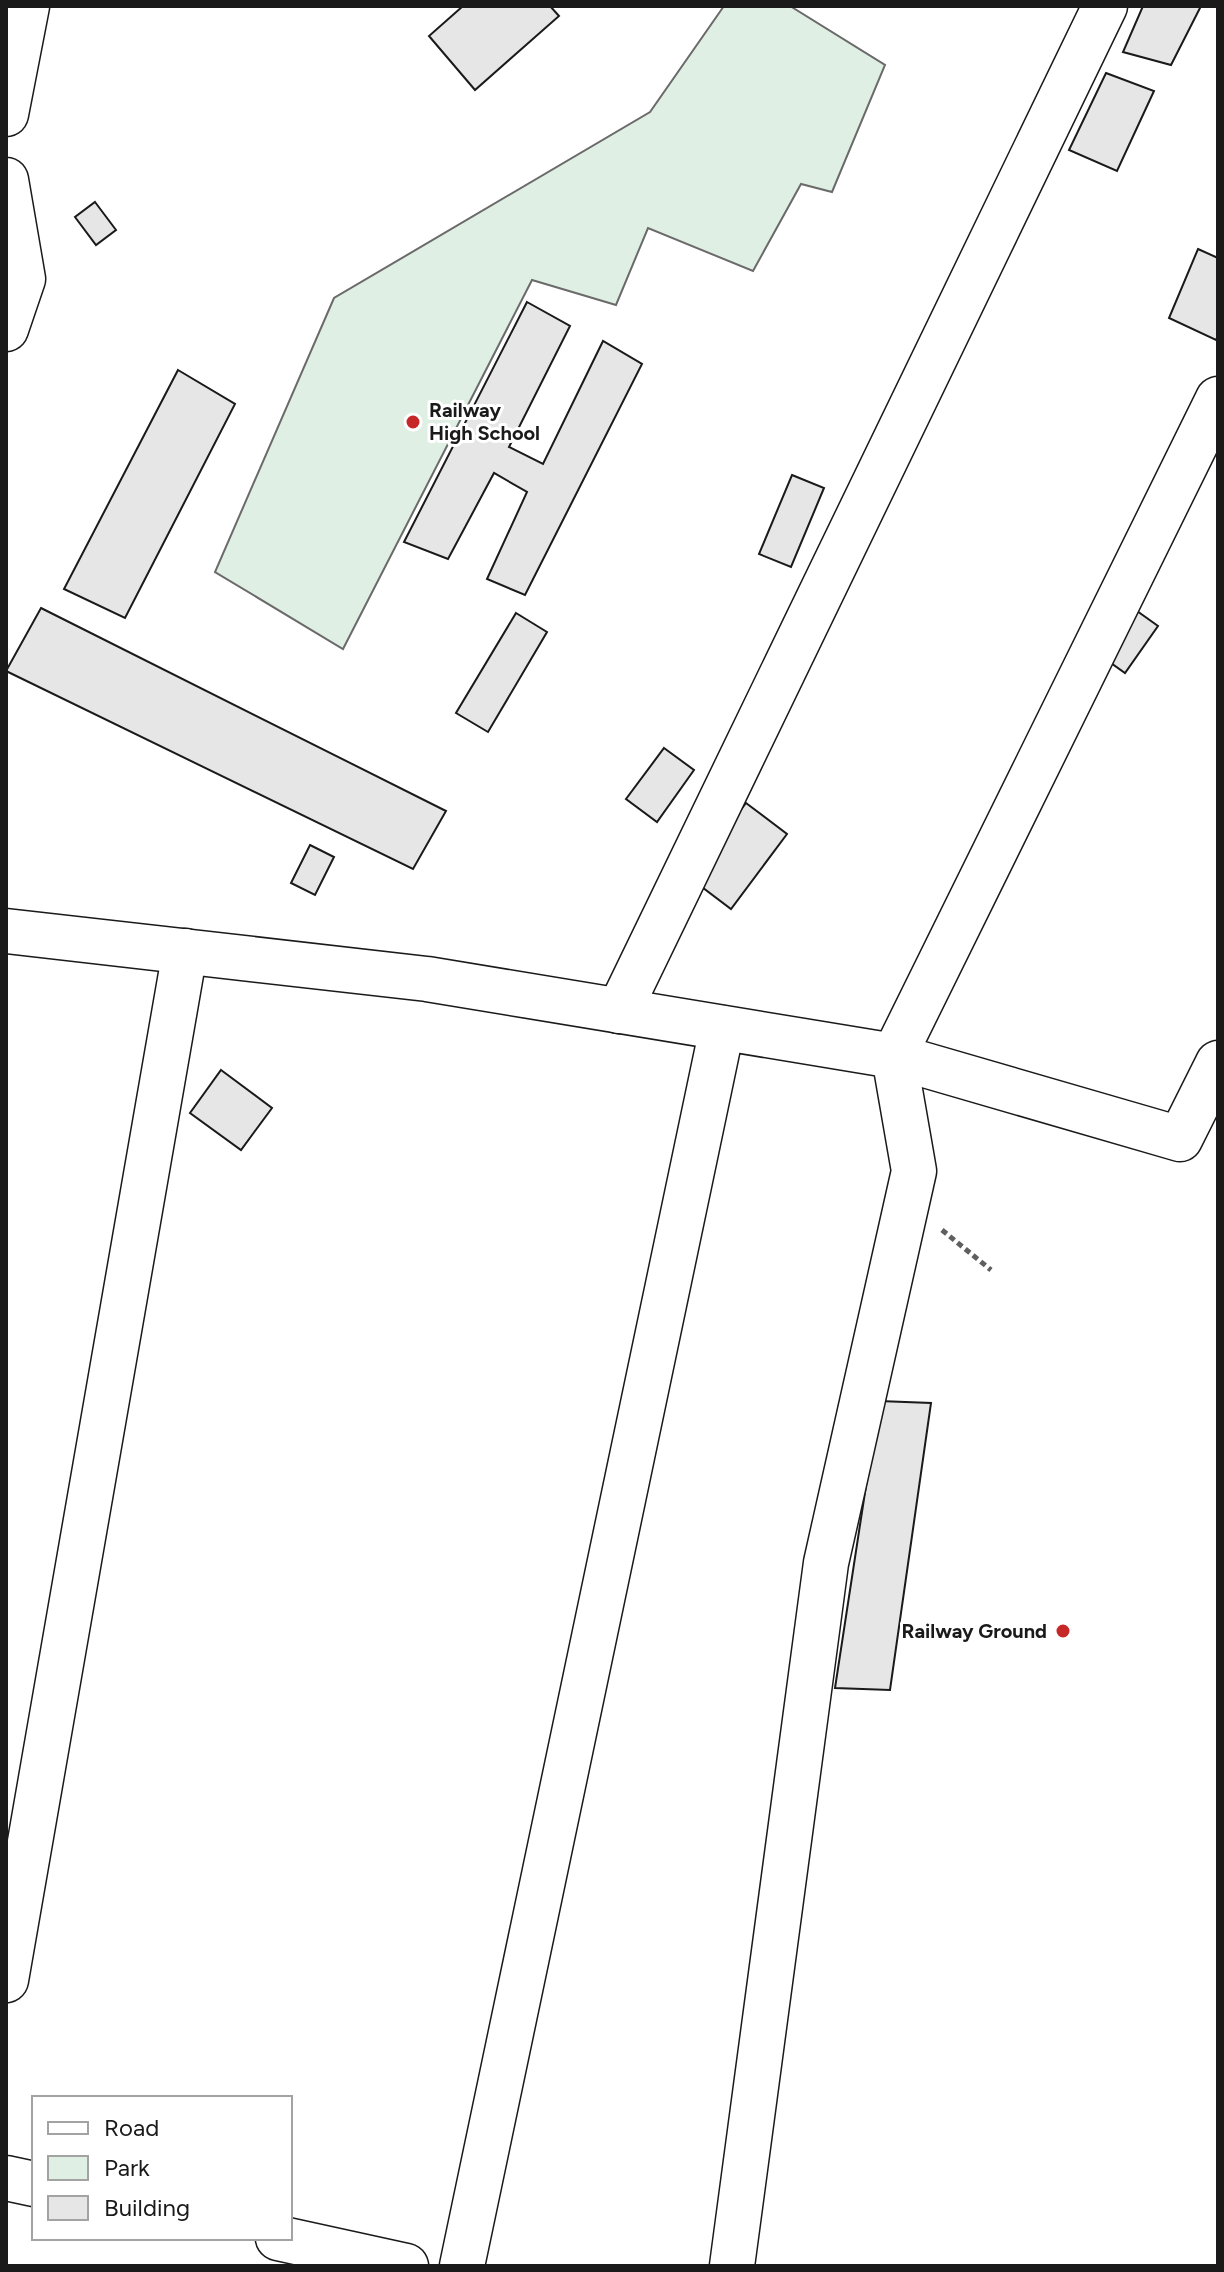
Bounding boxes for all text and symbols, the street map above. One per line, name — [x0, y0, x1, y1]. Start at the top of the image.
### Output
place label: Railway High School — [429, 398, 540, 445]
marker: Railway High School — [404, 413, 422, 431]
place label: Railway Ground — [902, 1619, 1047, 1643]
marker: Railway Ground — [1054, 1622, 1072, 1640]
legend — [32, 2096, 292, 2240]
text: Road — [104, 2113, 159, 2142]
text: Park — [104, 2153, 150, 2182]
text: Building — [104, 2193, 190, 2222]

